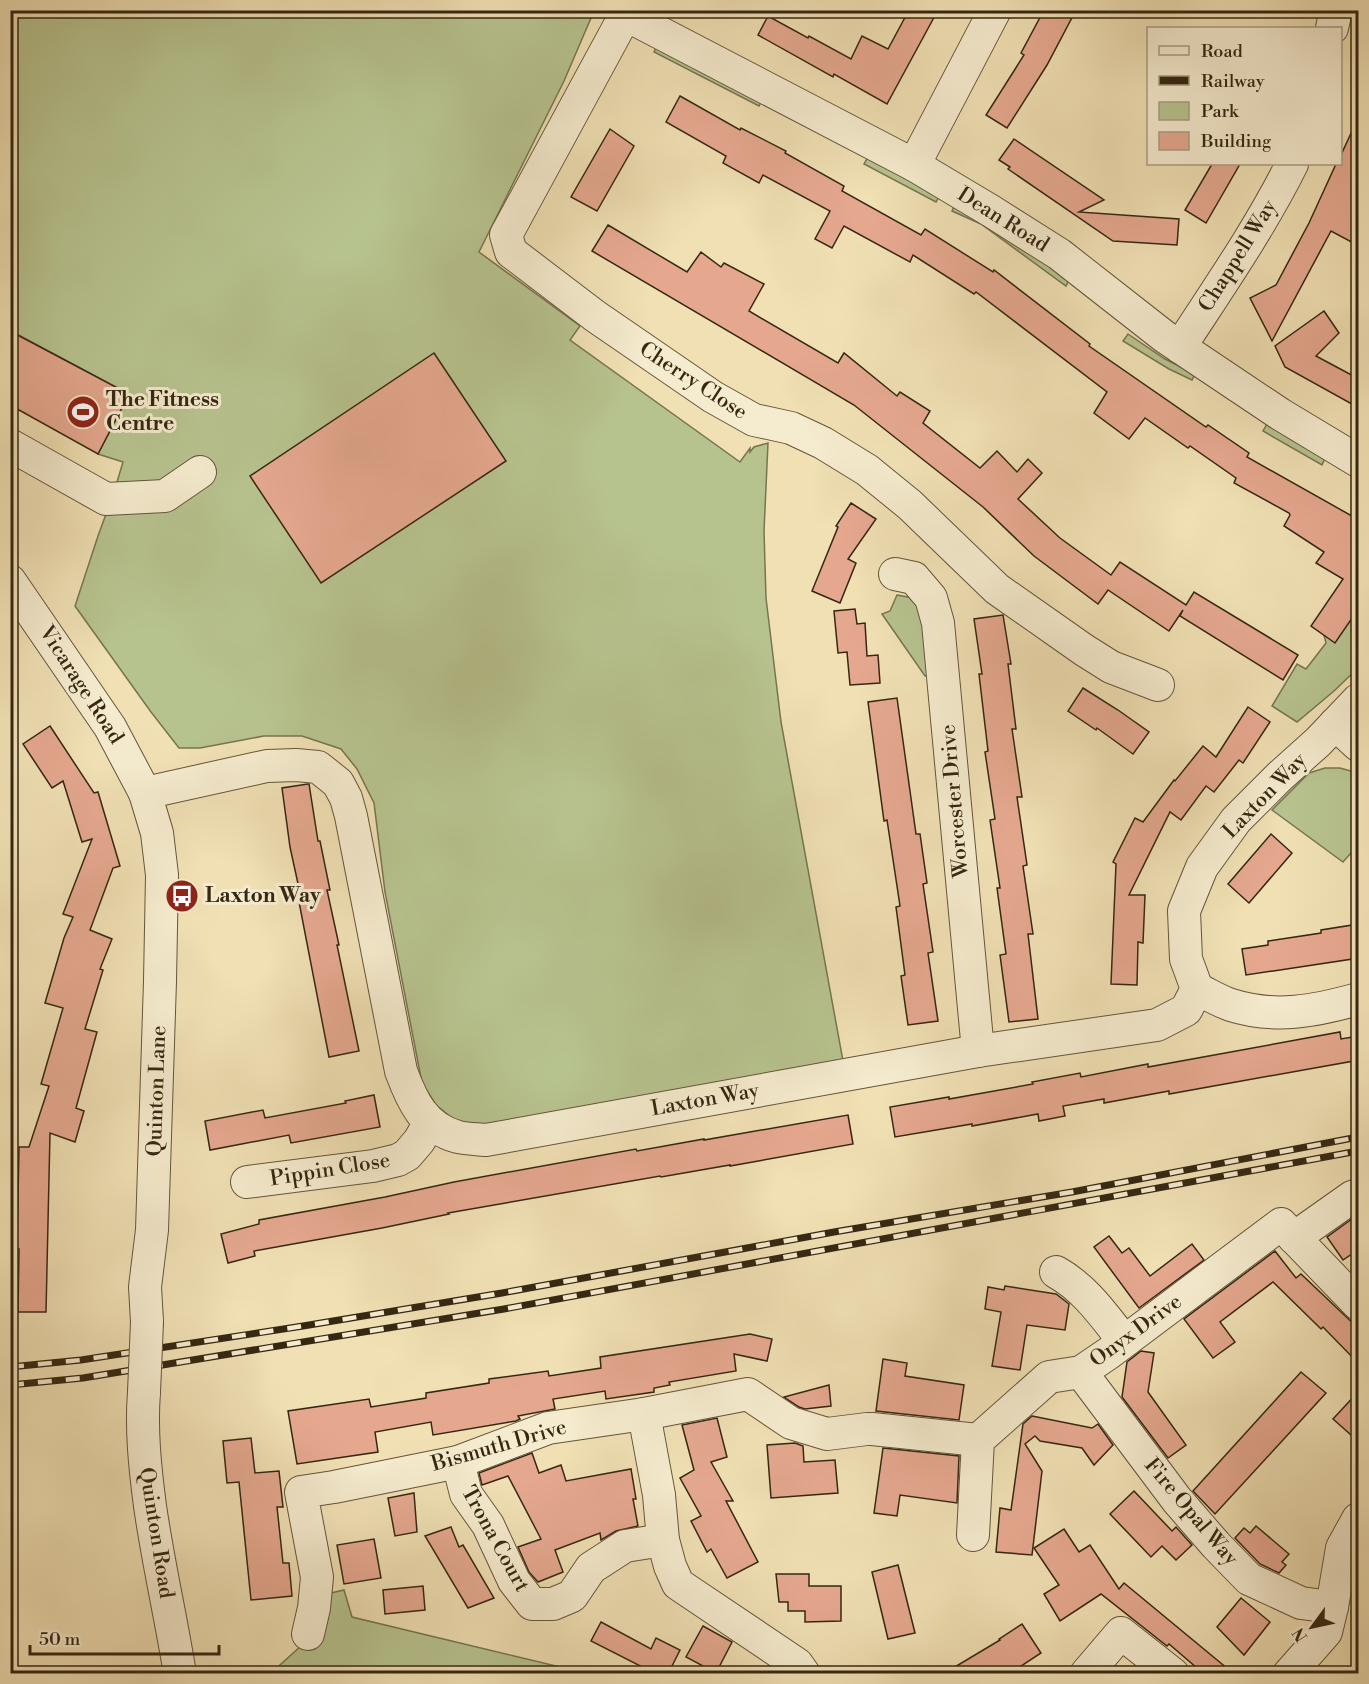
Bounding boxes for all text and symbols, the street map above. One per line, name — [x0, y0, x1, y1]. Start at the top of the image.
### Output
legend — [1147, 27, 1342, 165]
text: Road — [1201, 40, 1244, 63]
text: Railway — [1201, 70, 1265, 93]
text: Park — [1201, 100, 1240, 123]
text: Building — [1200, 130, 1272, 153]
street label: Dean Road — [952, 182, 1054, 258]
street label: Chappell Way — [1193, 194, 1283, 317]
street label: Cherry Close — [634, 336, 752, 426]
place label: The Fitness Centre — [106, 387, 219, 437]
sports icon: The Fitness Centre — [65, 394, 101, 430]
street label: Vicarage Road — [33, 620, 129, 749]
street label: Worcester Drive — [935, 723, 975, 880]
street label: Laxton Way — [1218, 747, 1313, 844]
bus stop icon: Laxton Way — [164, 878, 200, 914]
place label: Laxton Way — [205, 883, 321, 909]
street label: Quinton Lane — [142, 1025, 172, 1157]
street label: Laxton Way — [649, 1078, 762, 1122]
street label: Pippin Close — [268, 1148, 392, 1192]
street label: Onyx Drive — [1085, 1289, 1187, 1373]
street label: Bismuth Drive — [428, 1414, 570, 1478]
street label: Fire Opal Way — [1138, 1453, 1244, 1572]
street label: Quinton Road — [133, 1466, 179, 1600]
street label: Trona Court — [455, 1481, 535, 1597]
north arrow — [1282, 1597, 1342, 1657]
scale bar — [30, 1618, 219, 1656]
text: N — [1288, 1624, 1312, 1645]
text: 50 m — [39, 1628, 81, 1651]

